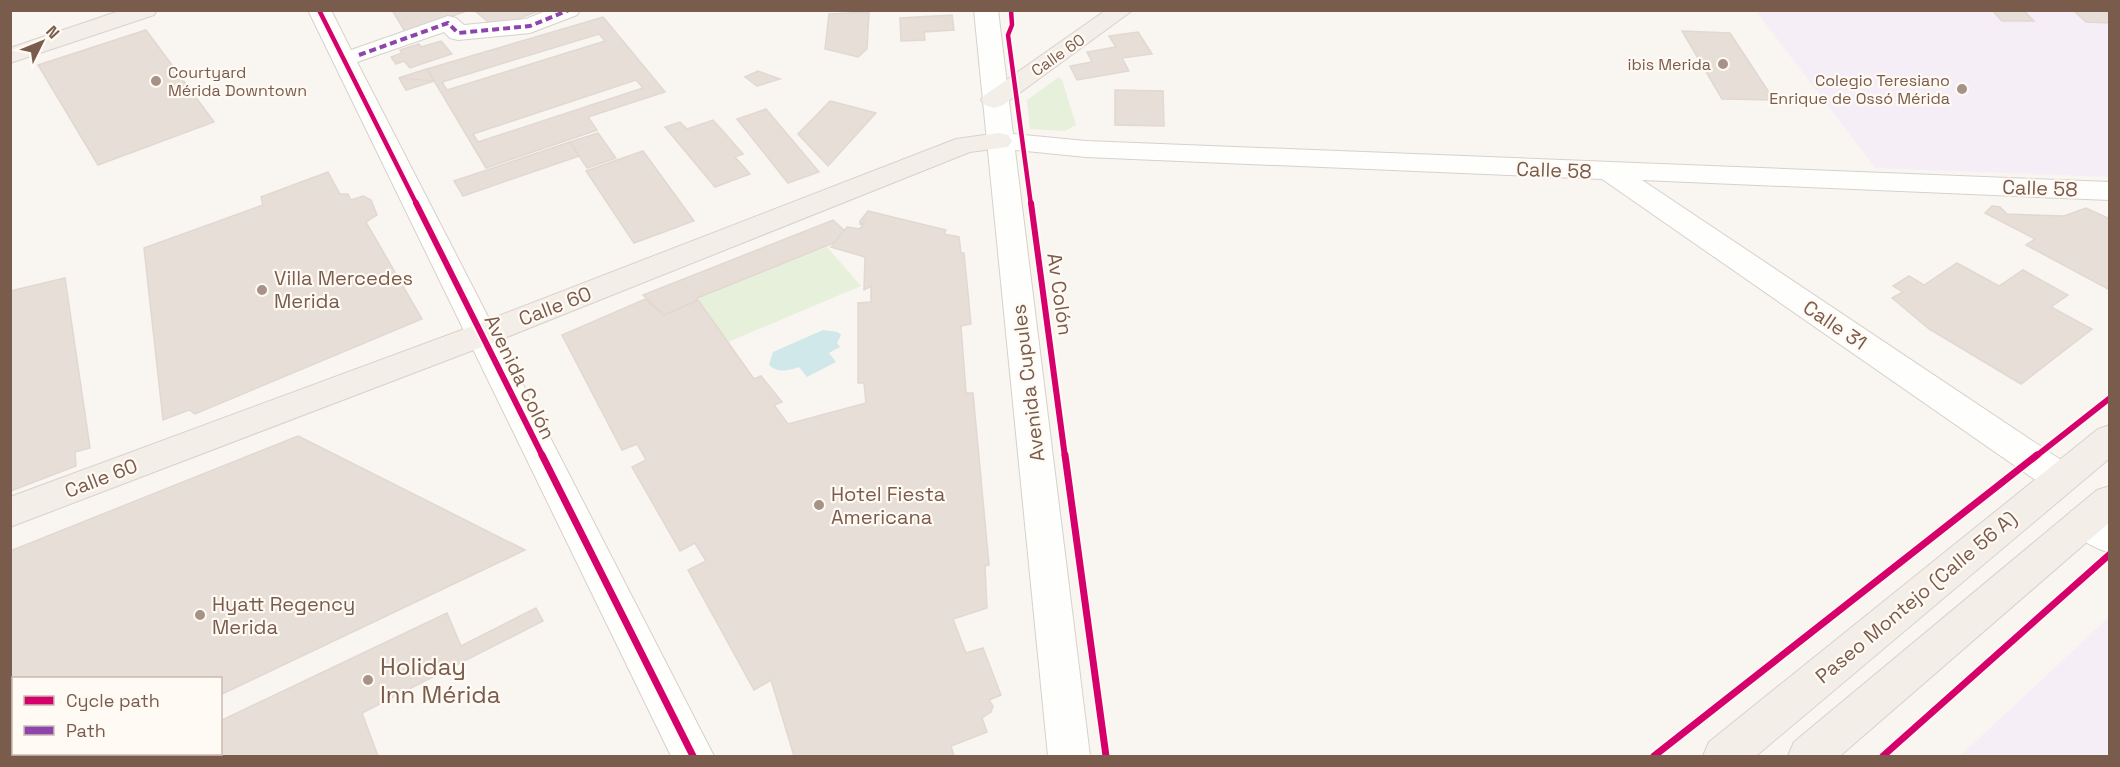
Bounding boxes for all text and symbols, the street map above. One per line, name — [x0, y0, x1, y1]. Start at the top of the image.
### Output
north arrow — [12, 12, 72, 72]
text: N — [41, 21, 64, 43]
street label: Calle 60 — [1027, 29, 1089, 81]
place label: ibis Merida — [1628, 54, 1711, 75]
marker: ibis Merida — [1716, 57, 1730, 71]
place label: Courtyard Mérida Downtown — [168, 62, 307, 101]
place label: Colegio Teresiano Enrique de Ossó Mérida — [1769, 70, 1950, 109]
marker: Courtyard Mérida Downtown — [149, 74, 163, 88]
marker: Colegio Teresiano Enrique de Ossó Mérida — [1955, 82, 1969, 96]
street label: Calle 58 — [1516, 156, 1592, 184]
street label: Calle 58 — [2002, 174, 2078, 202]
street label: Av Colón — [1041, 251, 1079, 337]
place label: Villa Mercedes Merida — [274, 265, 413, 314]
street label: Calle 60 — [515, 280, 595, 332]
marker: Villa Mercedes Merida — [255, 283, 269, 297]
street label: Calle 31 — [1798, 294, 1872, 356]
street label: Avenida Cupules — [1005, 303, 1051, 463]
street label: Avenida Colón — [479, 310, 561, 444]
street label: Calle 60 — [61, 452, 141, 504]
place label: Hotel Fiesta Americana — [831, 481, 945, 530]
marker: Hotel Fiesta Americana — [812, 498, 826, 512]
street label: Paseo Montejo (Calle 56 A) — [1810, 505, 2022, 689]
place label: Hyatt Regency Merida — [212, 591, 355, 640]
marker: Hyatt Regency Merida — [193, 608, 207, 622]
place label: Holiday Inn Mérida — [380, 651, 501, 710]
marker: Holiday Inn Mérida — [361, 673, 375, 687]
legend — [12, 677, 222, 755]
text: Cycle path — [66, 689, 160, 712]
text: Path — [66, 719, 106, 742]

